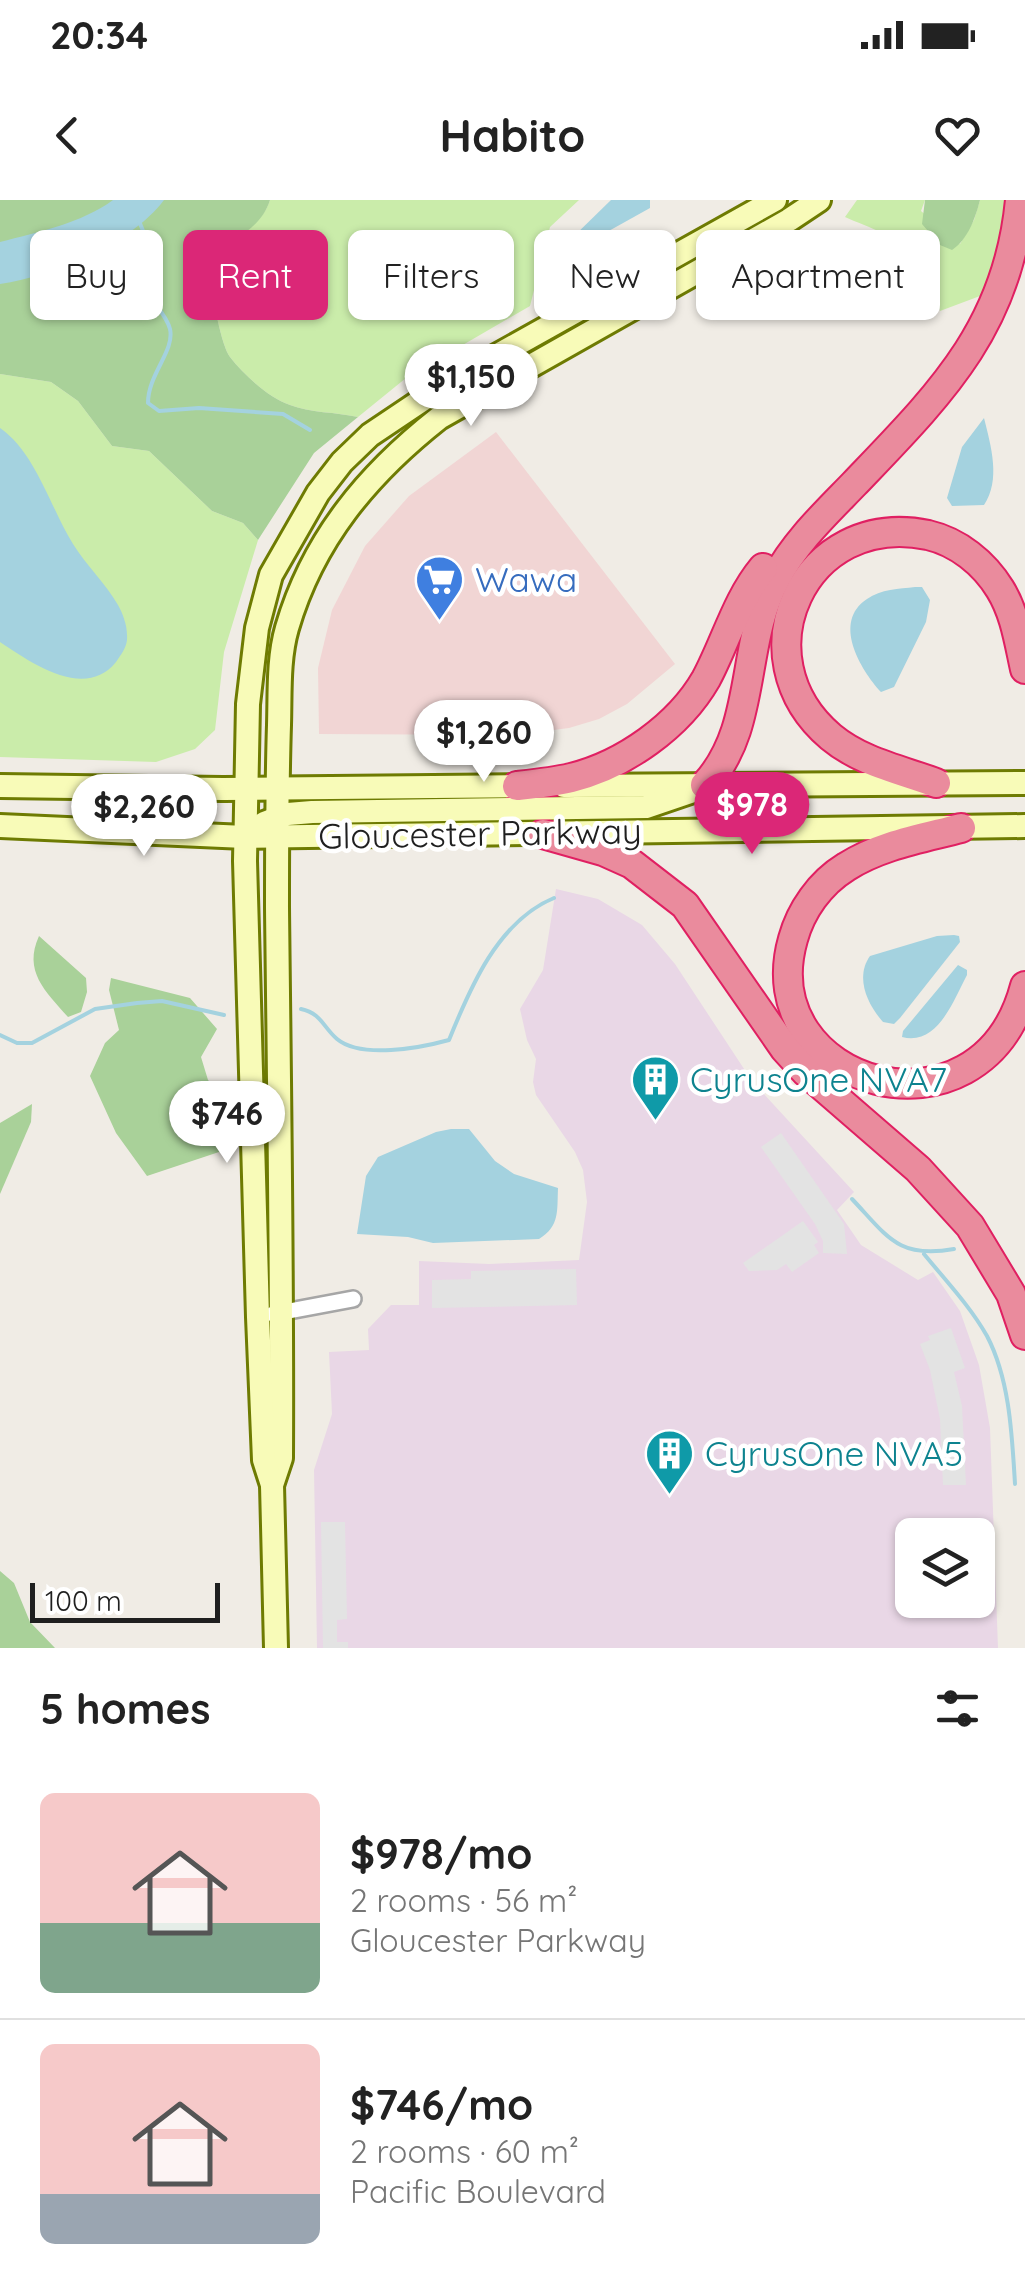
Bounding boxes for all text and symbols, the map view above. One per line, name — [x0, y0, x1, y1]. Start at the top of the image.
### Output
text: 20:34 — [50, 11, 148, 59]
text: Habito — [440, 107, 585, 163]
icon: back — [40, 108, 95, 163]
icon: heart — [930, 108, 985, 163]
chip: Buy — [30, 230, 163, 320]
chip: Rent — [183, 230, 328, 320]
chip: Filters — [348, 230, 514, 320]
chip: New — [534, 230, 676, 320]
chip: Apartment — [696, 230, 940, 320]
pin: $1,150 — [390, 344, 552, 429]
text: $1,150 — [427, 356, 515, 396]
supermarket icon: Wawa — [414, 554, 466, 622]
place label: Wawa — [475, 557, 577, 601]
pin: $1,260 — [403, 700, 565, 785]
text: $1,260 — [436, 712, 532, 752]
pin: $978 — [693, 772, 811, 857]
pin: $2,260 — [63, 774, 225, 859]
text: $978 — [716, 784, 788, 824]
text: $2,260 — [93, 786, 195, 826]
street label: Gloucester Parkway — [318, 808, 642, 858]
building icon: CyrusOne NVA7 — [629, 1054, 681, 1122]
place label: CyrusOne NVA7 — [690, 1057, 947, 1101]
pin: $746 — [168, 1081, 286, 1166]
text: $746 — [191, 1093, 263, 1133]
building icon: CyrusOne NVA5 — [644, 1428, 696, 1496]
place label: CyrusOne NVA5 — [705, 1431, 963, 1475]
map controls — [895, 1518, 995, 1618]
button: layers — [895, 1518, 995, 1618]
scale bar — [30, 1578, 220, 1622]
text: 100 m — [45, 1583, 122, 1618]
icon: filters — [930, 1681, 985, 1736]
text: 5 homes — [40, 1682, 211, 1735]
text: $978/mo — [350, 1827, 533, 1880]
icon: home — [120, 1833, 240, 1953]
text: 2 rooms · 56 m² — [350, 1880, 577, 1920]
text: Gloucester Parkway — [350, 1920, 646, 1960]
text: $746/mo — [350, 2078, 533, 2131]
icon: home — [120, 2084, 240, 2204]
text: 2 rooms · 60 m² — [350, 2131, 579, 2171]
text: Pacific Boulevard — [350, 2171, 606, 2211]

